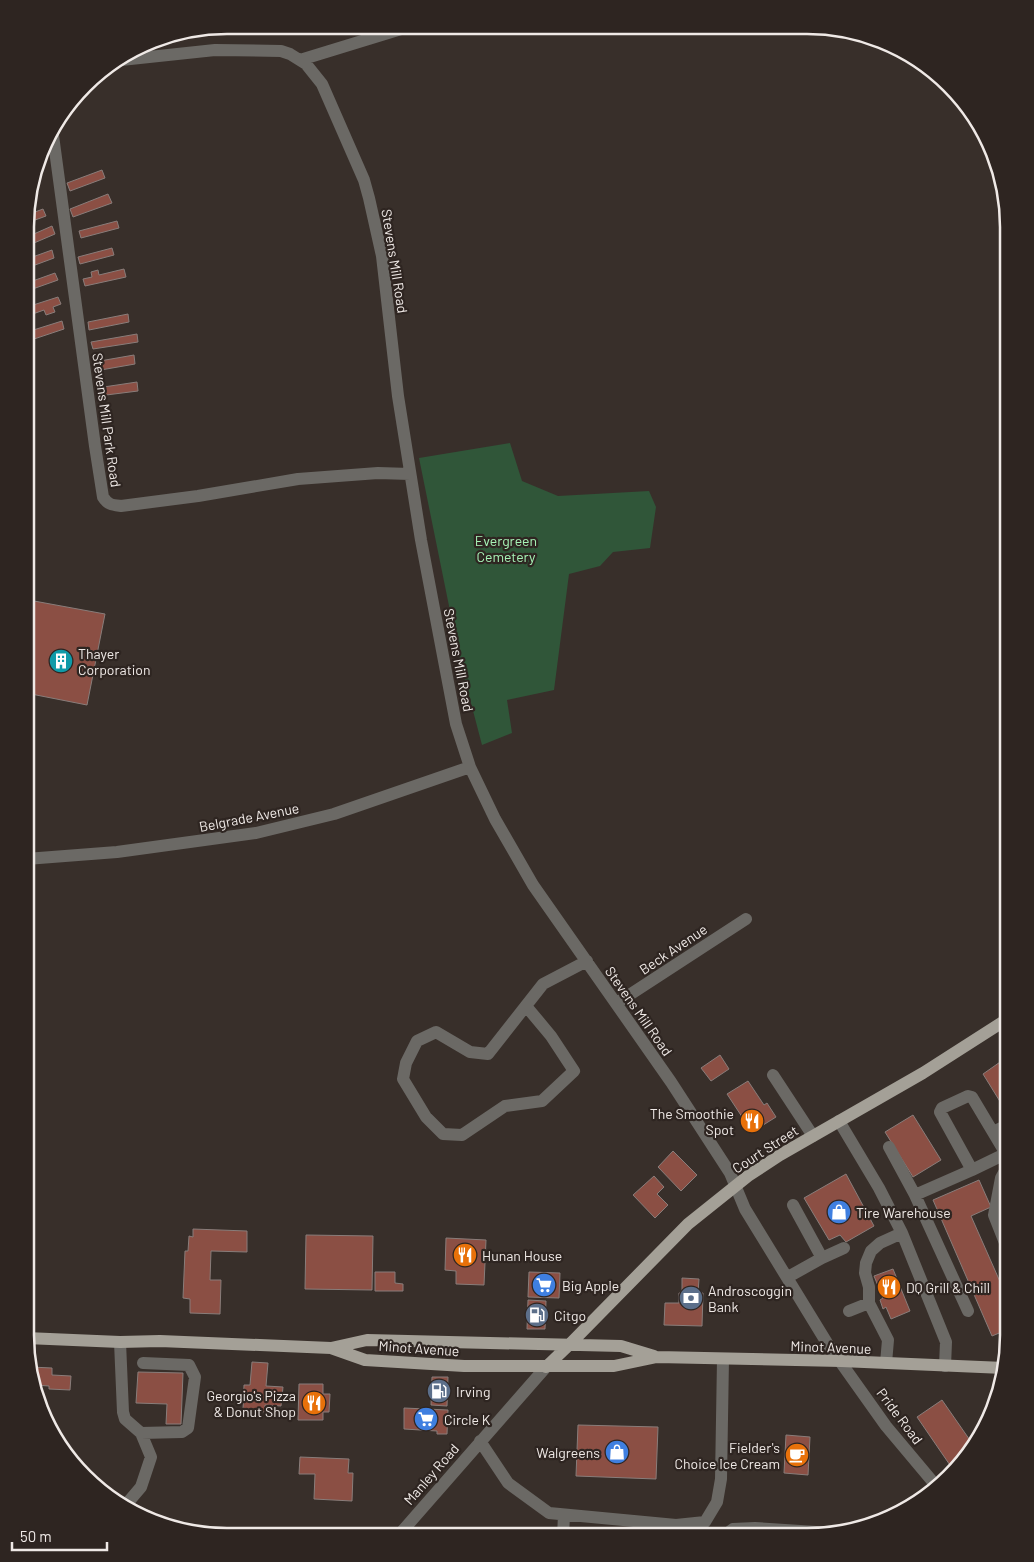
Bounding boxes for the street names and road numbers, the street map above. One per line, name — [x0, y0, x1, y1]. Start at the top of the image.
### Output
street label: Stevens Mill Road — [378, 208, 412, 314]
street label: Stevens Mill Park Road — [89, 352, 125, 488]
street label: Stevens Mill Road — [441, 607, 477, 713]
street label: Belgrade Avenue — [198, 799, 300, 835]
street label: Beck Avenue — [636, 920, 710, 978]
street label: Stevens Mill Road — [602, 963, 676, 1059]
street label: Court Street — [729, 1121, 801, 1177]
street label: Minot Avenue — [378, 1337, 460, 1359]
street label: Minot Avenue — [790, 1337, 872, 1357]
street label: Pride Road — [873, 1385, 927, 1447]
street label: Manley Road — [400, 1440, 462, 1508]

